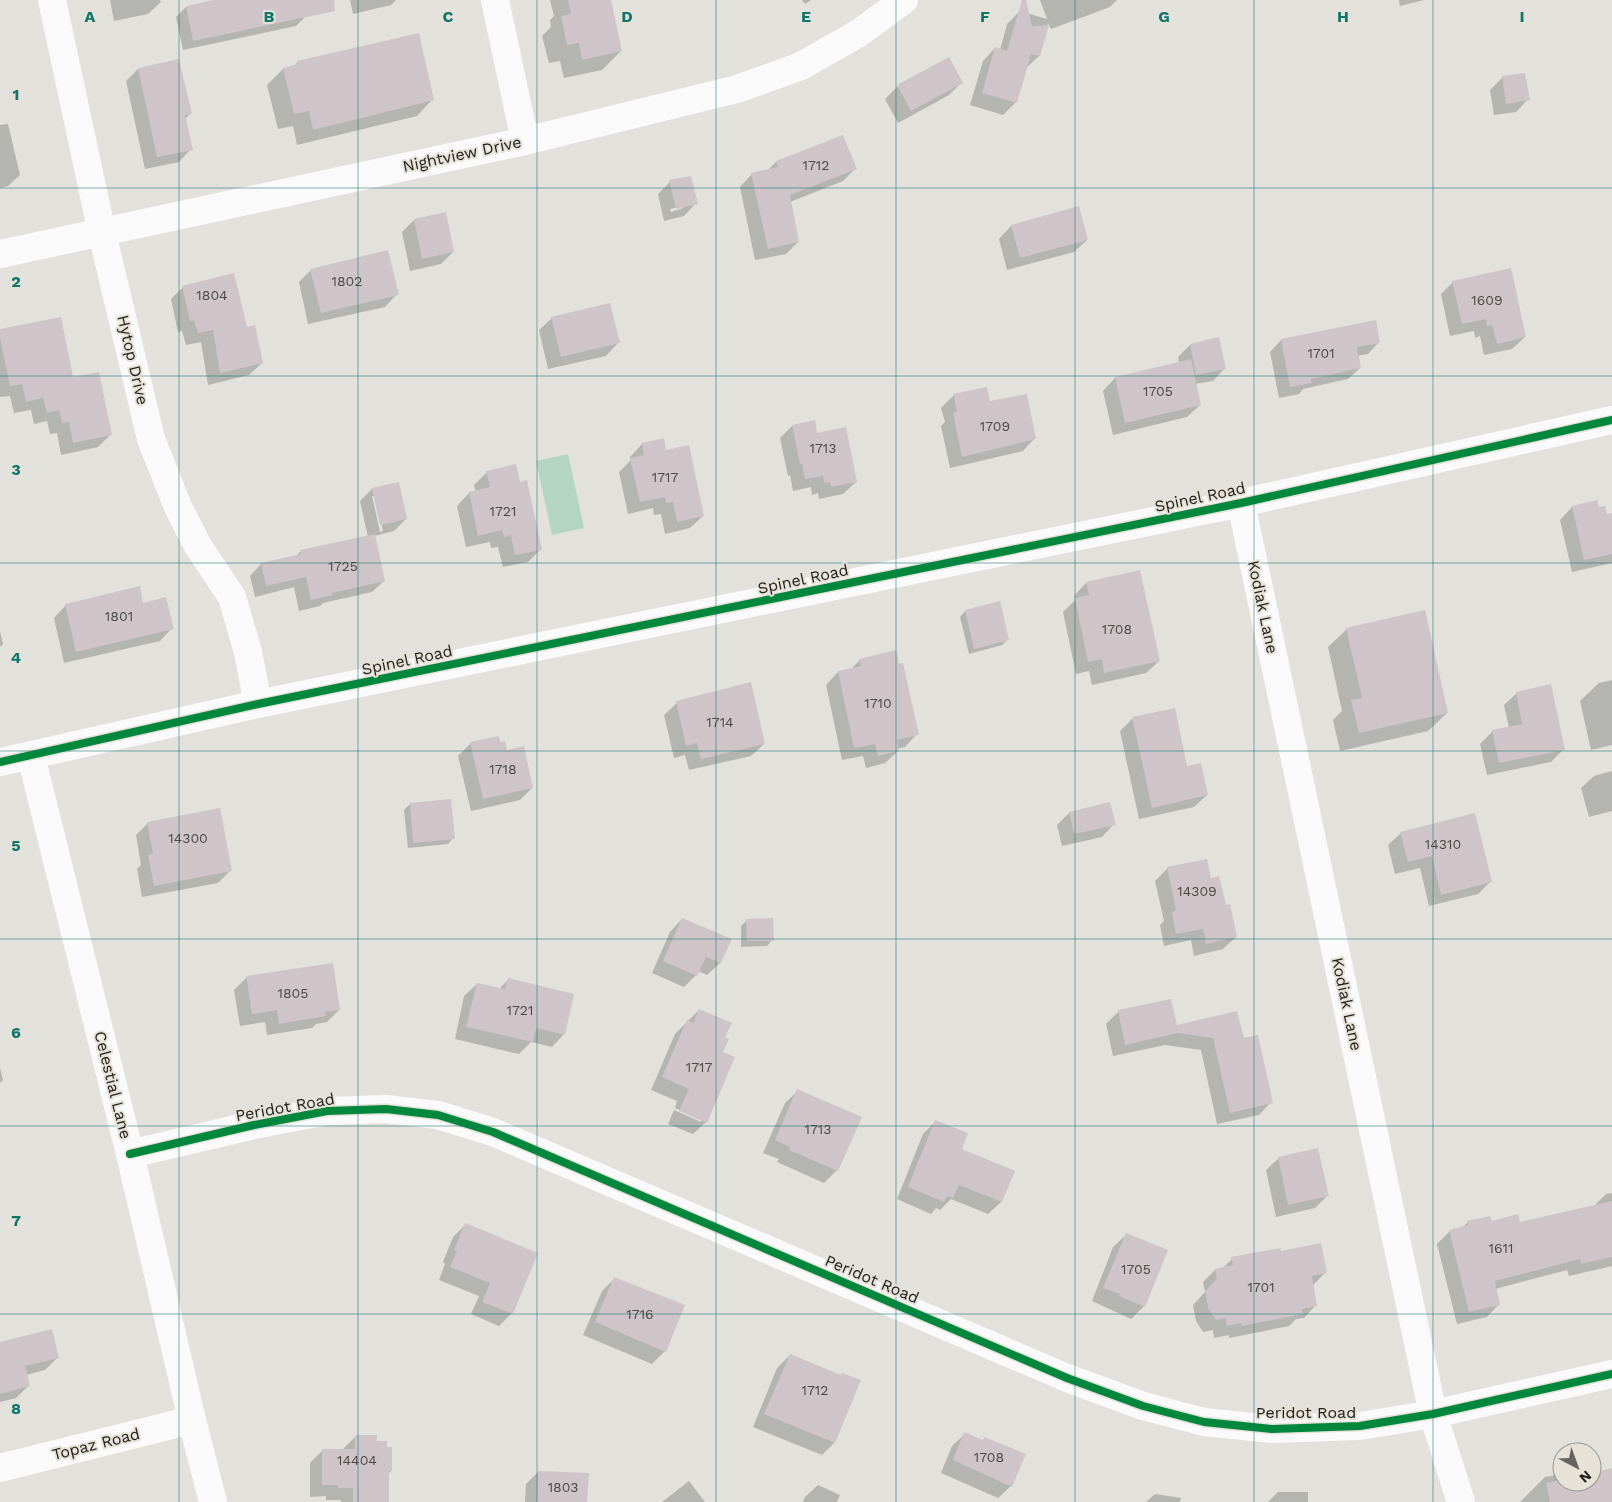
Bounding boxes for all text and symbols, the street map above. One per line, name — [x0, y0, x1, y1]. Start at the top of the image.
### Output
text: A — [85, 7, 96, 26]
text: B — [264, 7, 275, 26]
text: C — [443, 7, 454, 26]
text: D — [621, 7, 633, 26]
text: E — [801, 7, 811, 26]
text: F — [980, 7, 990, 26]
text: G — [1158, 7, 1170, 26]
text: H — [1337, 7, 1349, 26]
text: I — [1519, 7, 1525, 26]
text: 1 — [13, 85, 19, 104]
street label: Nightview Drive — [401, 132, 523, 176]
house number: 1712 — [803, 157, 829, 173]
text: 2 — [11, 272, 21, 291]
house number: 1802 — [332, 273, 362, 289]
house number: 1804 — [196, 287, 228, 303]
house number: 1609 — [1471, 292, 1503, 308]
street label: Hytop Drive — [113, 313, 153, 407]
house number: 1701 — [1307, 345, 1335, 361]
house number: 1705 — [1143, 383, 1173, 399]
house number: 1709 — [980, 418, 1010, 434]
house number: 1713 — [810, 440, 836, 456]
text: 3 — [11, 460, 21, 479]
house number: 1717 — [652, 469, 678, 485]
street label: Spinel Road — [1153, 478, 1247, 516]
house number: 1721 — [490, 503, 516, 519]
house number: 1725 — [328, 558, 358, 574]
street label: Kodiak Lane — [1244, 559, 1282, 655]
street label: Spinel Road — [756, 560, 850, 598]
house number: 1801 — [105, 608, 133, 624]
house number: 1708 — [1102, 621, 1132, 637]
street label: Spinel Road — [360, 641, 454, 679]
text: 4 — [11, 648, 21, 667]
house number: 1710 — [864, 695, 892, 711]
house number: 1714 — [706, 714, 734, 730]
house number: 1718 — [489, 761, 517, 777]
house number: 14300 — [168, 830, 208, 846]
text: 5 — [11, 836, 21, 855]
house number: 14310 — [1425, 836, 1461, 852]
house number: 14309 — [1177, 883, 1217, 899]
street label: Kodiak Lane — [1328, 956, 1366, 1052]
house number: 1805 — [278, 985, 308, 1001]
house number: 1721 — [507, 1002, 533, 1018]
text: 6 — [11, 1023, 21, 1042]
street label: Celestial Lane — [90, 1029, 136, 1141]
house number: 1717 — [686, 1059, 712, 1075]
street label: Peridot Road — [234, 1089, 336, 1125]
house number: 1713 — [805, 1121, 831, 1137]
text: 7 — [11, 1211, 21, 1230]
house number: 1611 — [1489, 1240, 1513, 1256]
street label: Peridot Road — [822, 1251, 922, 1307]
house number: 1705 — [1121, 1261, 1151, 1277]
house number: 1701 — [1247, 1279, 1275, 1295]
house number: 1716 — [626, 1306, 654, 1322]
house number: 1712 — [802, 1382, 828, 1398]
text: 8 — [11, 1399, 21, 1418]
street label: Peridot Road — [1256, 1403, 1356, 1422]
street label: Topaz Road — [50, 1424, 142, 1464]
north arrow — [1552, 1442, 1602, 1492]
house number: 1708 — [974, 1449, 1004, 1465]
house number: 14404 — [337, 1452, 377, 1468]
text: N — [1576, 1467, 1595, 1486]
house number: 1803 — [548, 1479, 578, 1495]

